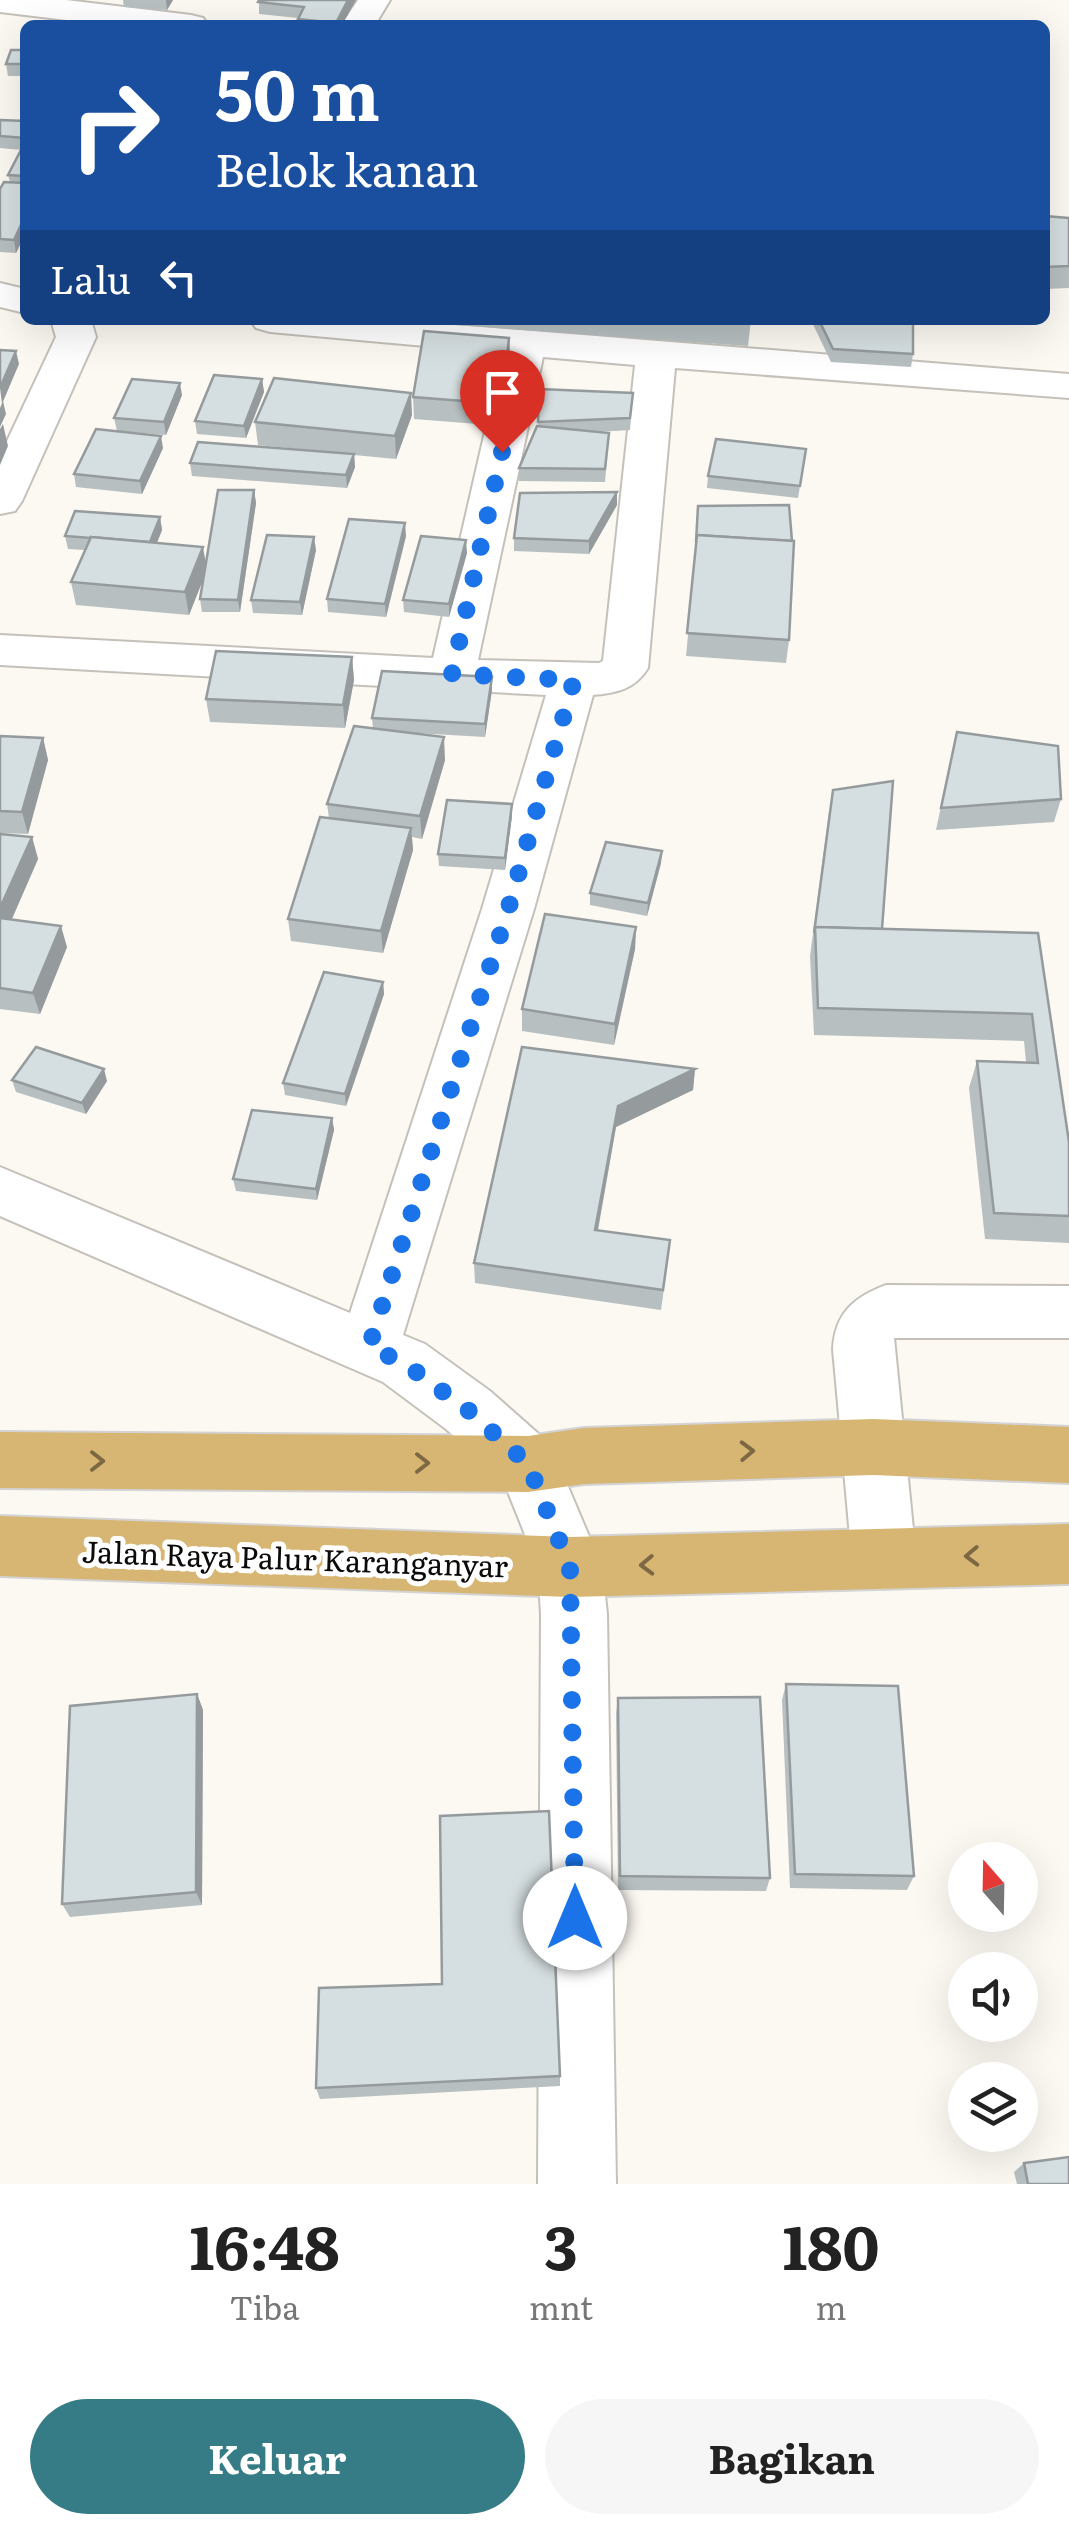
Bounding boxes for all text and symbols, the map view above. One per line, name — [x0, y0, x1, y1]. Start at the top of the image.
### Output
text: 50 m — [215, 39, 380, 143]
icon: right — [50, 60, 180, 190]
text: Belok kanan — [215, 134, 479, 201]
text: Lalu — [50, 249, 131, 306]
icon: left — [151, 250, 206, 305]
pin — [460, 350, 545, 453]
icon: arrive — [475, 365, 530, 420]
one-way arrow — [739, 1440, 755, 1461]
one-way arrow — [90, 1450, 106, 1471]
one-way arrow — [416, 1452, 431, 1474]
street label: Jalan Raya Palur Karanganyar — [81, 1528, 509, 1586]
one-way arrow — [963, 1546, 979, 1567]
one-way arrow — [638, 1555, 654, 1576]
north arrow — [948, 1842, 1038, 1932]
map controls — [948, 1842, 1038, 2152]
position arrow — [523, 1866, 627, 1970]
button: sound — [948, 1952, 1038, 2042]
button: layers — [948, 2062, 1038, 2152]
text: 16:48 — [189, 2199, 340, 2288]
text: 3 — [544, 2199, 578, 2288]
text: 180 — [782, 2199, 880, 2288]
text: Tiba — [230, 2282, 300, 2330]
text: mnt — [529, 2282, 593, 2330]
text: m — [815, 2282, 846, 2330]
button: Keluar — [30, 2399, 525, 2514]
button: Bagikan — [545, 2399, 1039, 2514]

